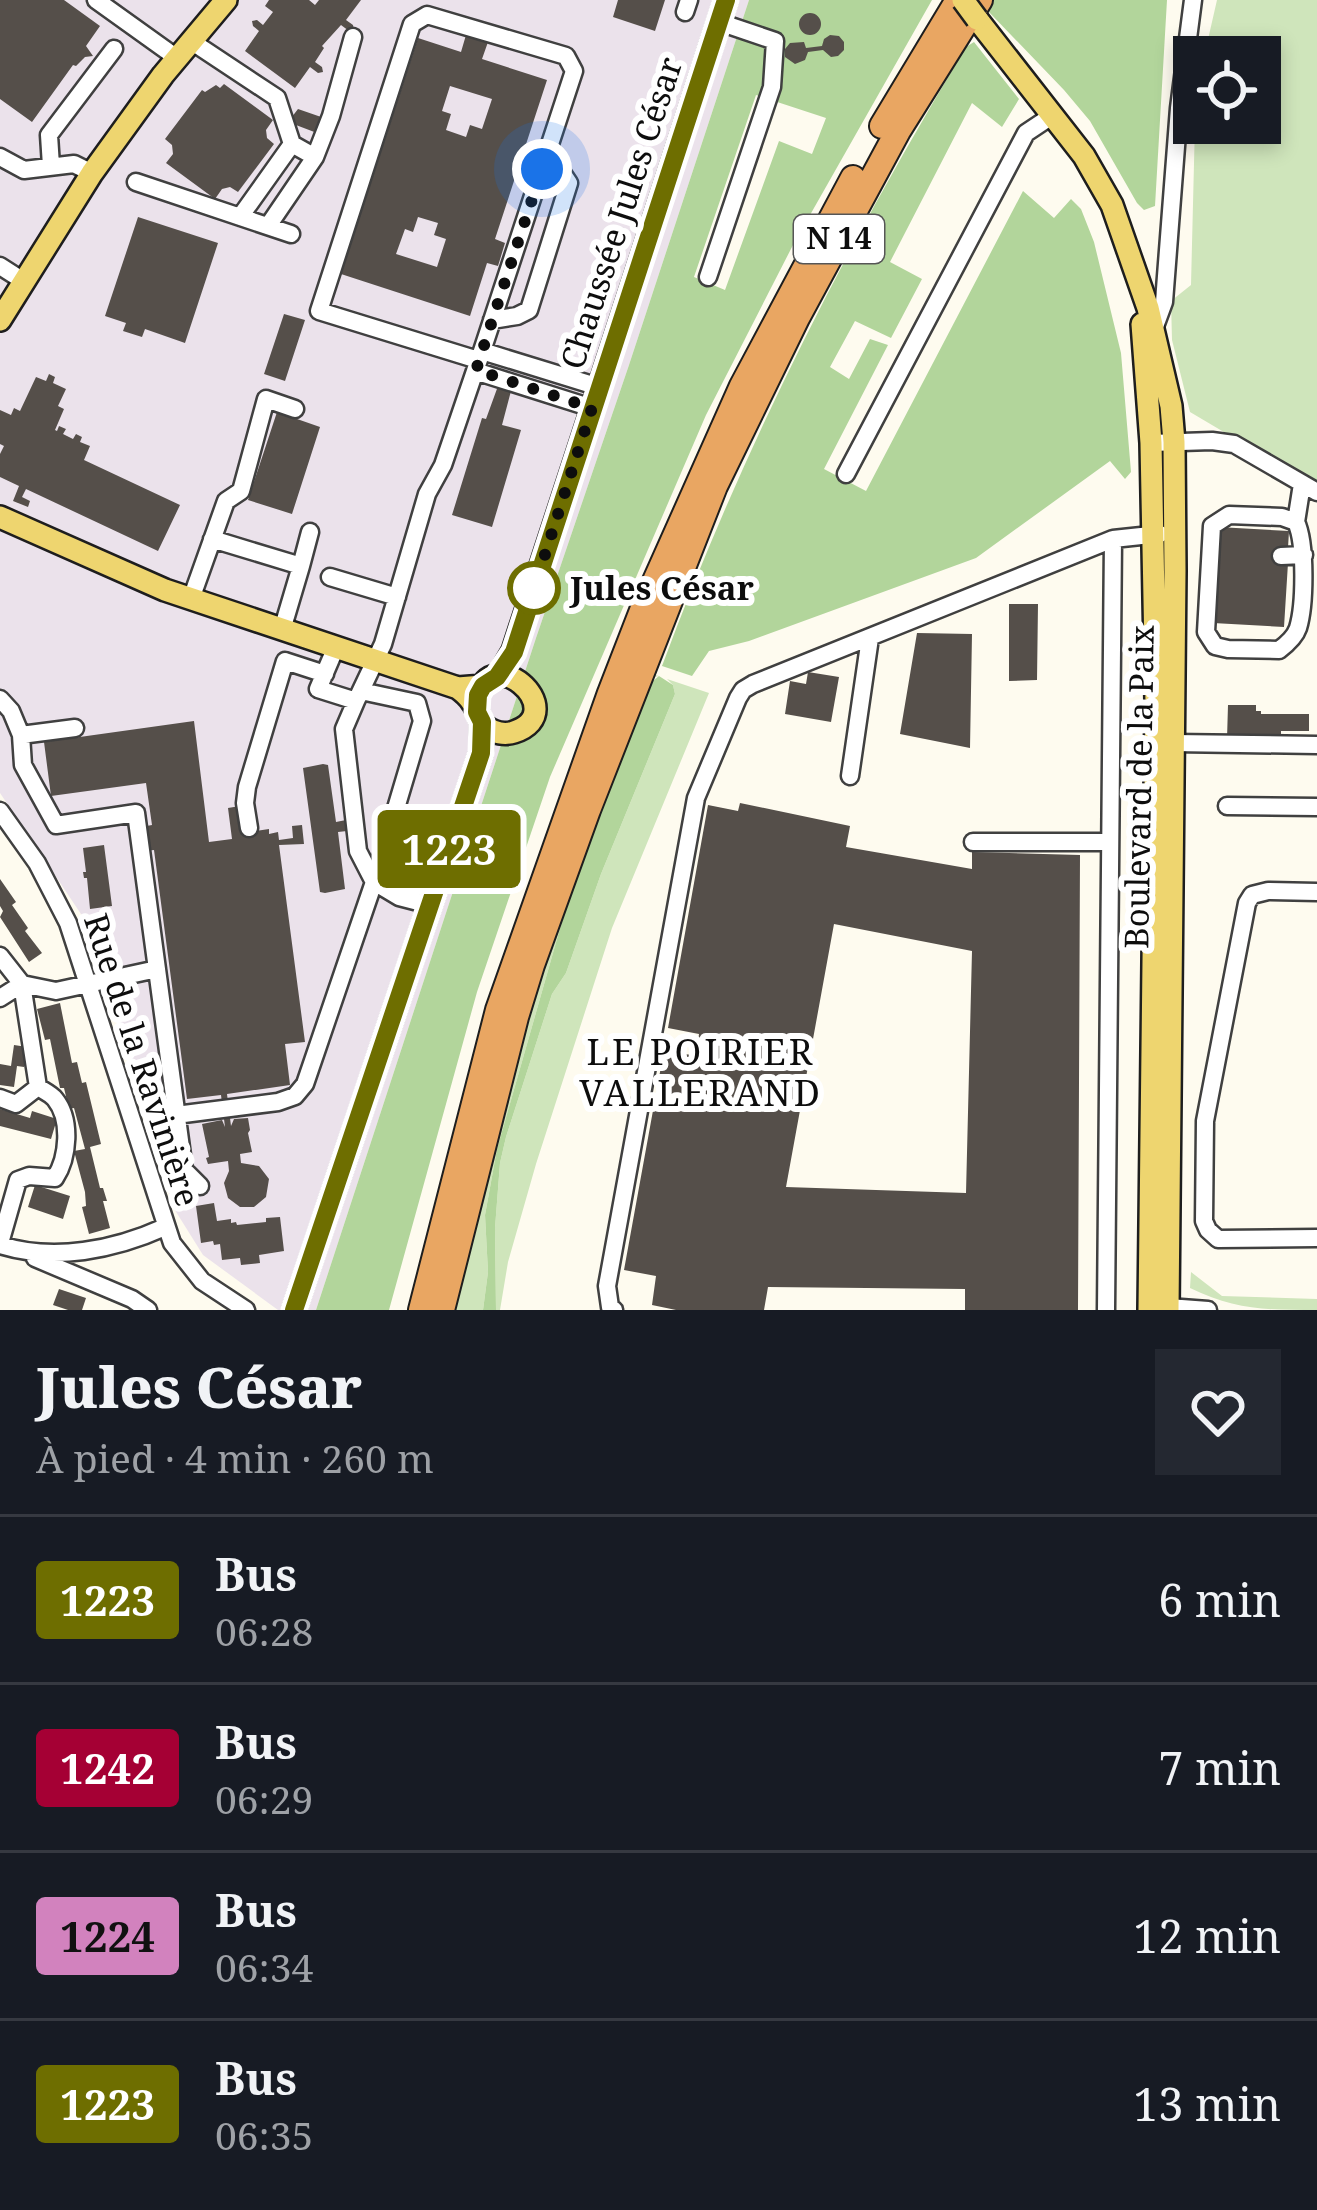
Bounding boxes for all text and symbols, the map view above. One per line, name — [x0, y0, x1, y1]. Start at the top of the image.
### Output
map controls — [1173, 36, 1281, 144]
button: locate — [1173, 36, 1281, 144]
street label: Chaussée Jules César — [549, 51, 692, 375]
your location — [512, 139, 572, 199]
road number: N 14 — [794, 215, 884, 263]
marker: Jules César — [509, 563, 559, 613]
place label: Jules César — [569, 565, 754, 610]
street label: Boulevard de la Paix — [1113, 625, 1164, 949]
line badge: 1223 — [365, 810, 533, 888]
text: 1223 — [402, 820, 496, 877]
street label: Rue de la Ravinière — [74, 908, 211, 1212]
district label: LE POIRIER VALLERAND — [579, 1027, 823, 1117]
text: Jules César — [36, 1347, 362, 1425]
button: heart — [1155, 1349, 1281, 1475]
text: À pied · 4 min · 260 m — [36, 1431, 434, 1484]
text: Bus — [215, 1543, 297, 1604]
text: 6 min — [1158, 1569, 1281, 1630]
text: 1223 — [60, 1571, 155, 1628]
text: 06:28 — [215, 1604, 313, 1657]
text: Bus — [215, 1711, 297, 1772]
text: 7 min — [1158, 1737, 1281, 1798]
text: 1242 — [60, 1739, 155, 1796]
text: 06:29 — [215, 1772, 313, 1825]
text: Bus — [215, 1879, 297, 1940]
text: 12 min — [1133, 1905, 1281, 1966]
text: 1224 — [60, 1907, 155, 1964]
text: 06:34 — [215, 1940, 313, 1993]
text: Bus — [215, 2047, 297, 2108]
text: 13 min — [1133, 2073, 1281, 2134]
text: 1223 — [60, 2075, 155, 2132]
text: 06:35 — [215, 2108, 313, 2161]

